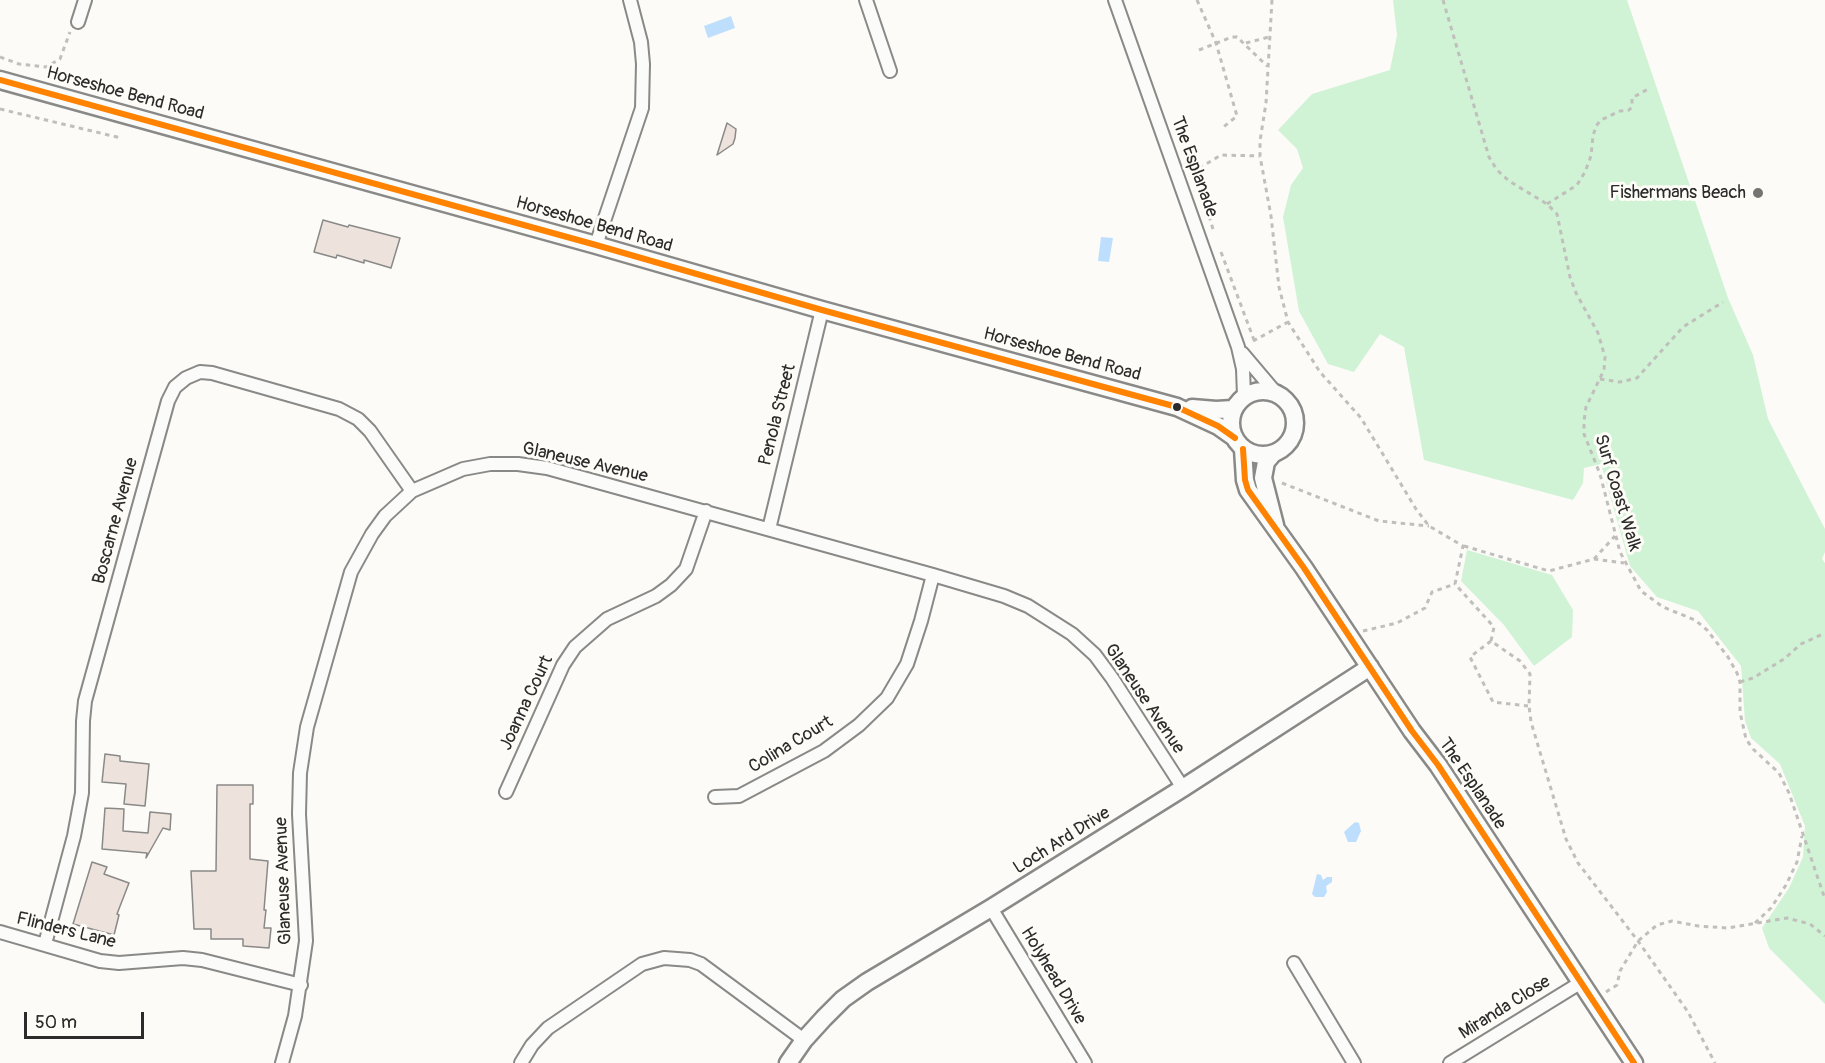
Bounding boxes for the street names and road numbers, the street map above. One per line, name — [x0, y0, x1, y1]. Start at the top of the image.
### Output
street label: Horseshoe Bend Road — [44, 63, 206, 125]
street label: The Esplanade — [1166, 114, 1222, 220]
street label: Horseshoe Bend Road — [513, 192, 675, 258]
street label: Horseshoe Bend Road — [981, 324, 1143, 386]
street label: Penola Street — [755, 362, 801, 468]
street label: Surf Coast Walk — [1589, 432, 1645, 554]
street label: Glaneuse Avenue — [520, 438, 650, 488]
street label: Boscarne Avenue — [89, 455, 143, 587]
street label: Glaneuse Avenue — [1099, 640, 1189, 758]
street label: Joanna Court — [496, 652, 558, 754]
street label: Colina Court — [745, 712, 837, 778]
street label: The Esplanade — [1434, 734, 1510, 834]
street label: Loch Ard Drive — [1010, 803, 1114, 879]
street label: Glaneuse Avenue — [271, 817, 297, 945]
street label: Flinders Lane — [14, 908, 118, 954]
street label: Holyhead Drive — [1015, 923, 1091, 1029]
street label: Miranda Close — [1455, 971, 1555, 1045]

